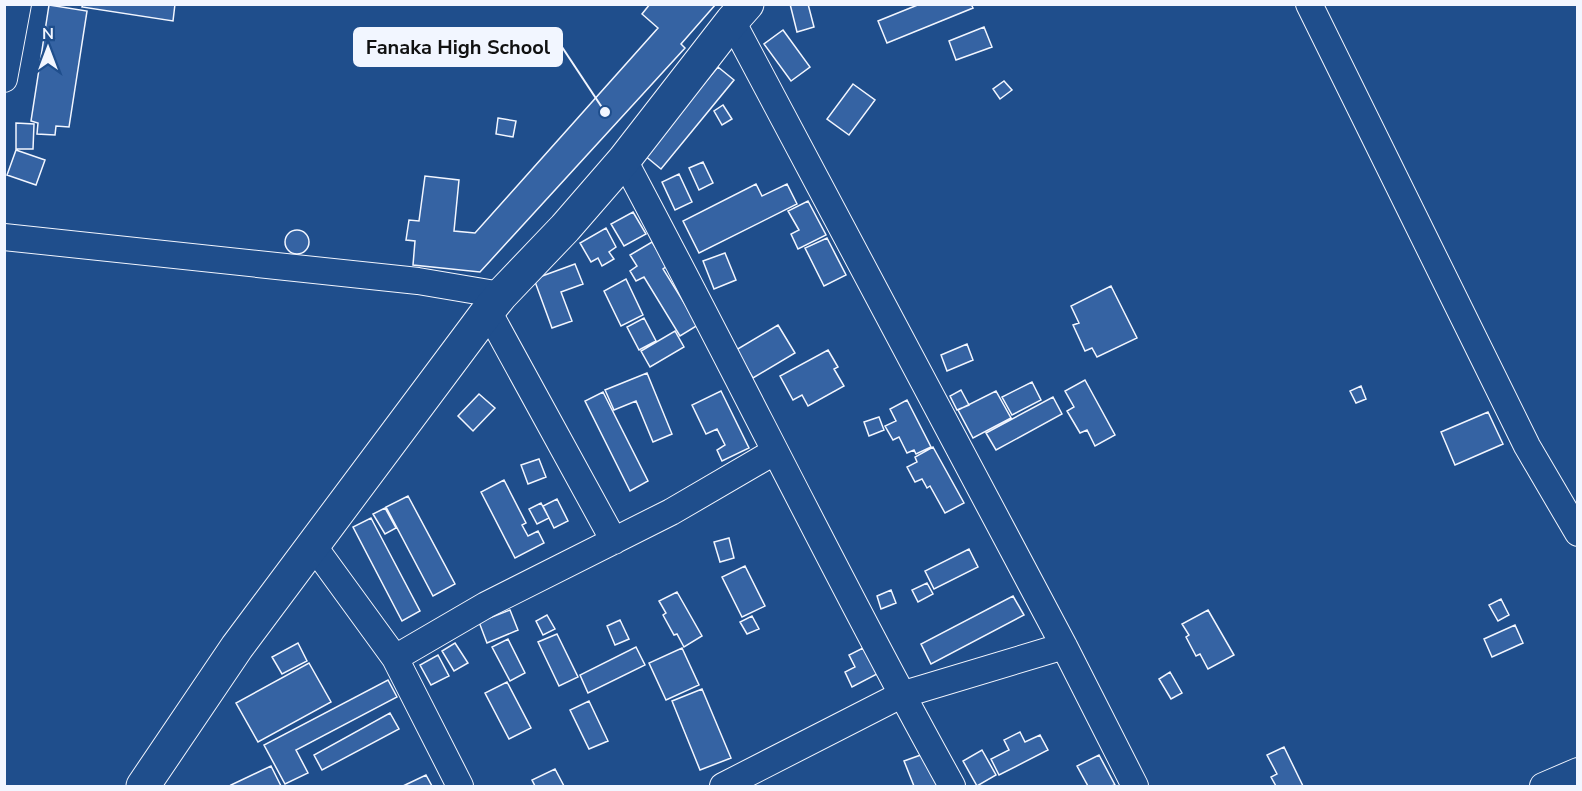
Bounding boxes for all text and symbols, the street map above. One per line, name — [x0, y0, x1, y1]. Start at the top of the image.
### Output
north arrow — [18, 18, 78, 78]
text: N — [42, 23, 54, 45]
callout: Fanaka High School — [354, 28, 562, 66]
text: Fanaka High School — [366, 34, 551, 61]

